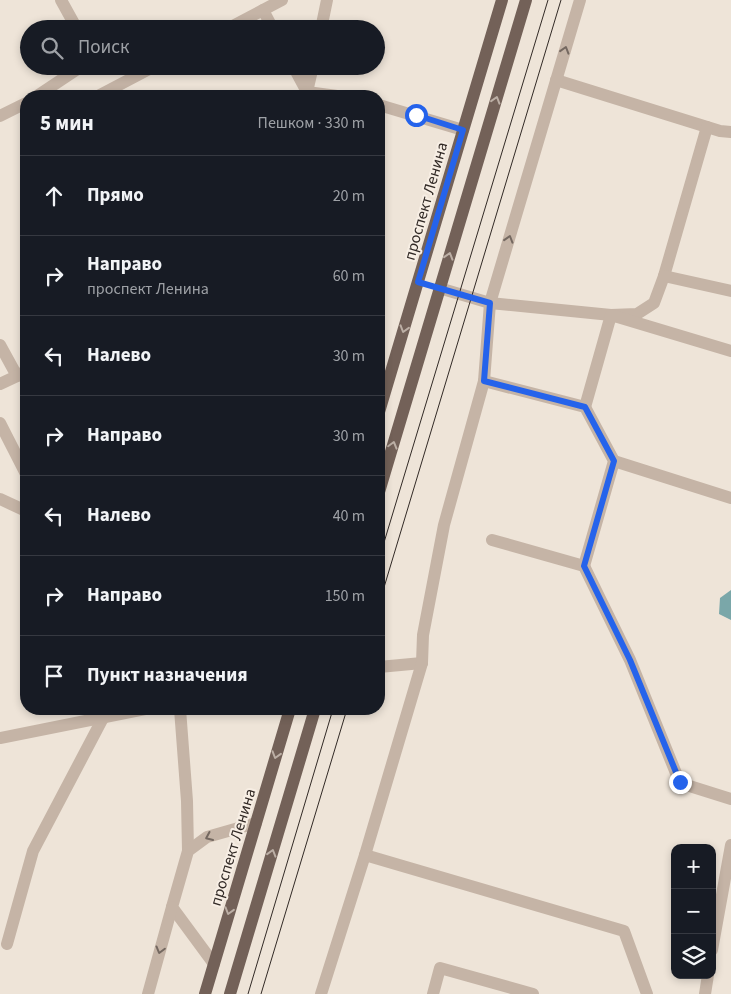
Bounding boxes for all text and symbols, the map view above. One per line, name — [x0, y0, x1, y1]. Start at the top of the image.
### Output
search box — [20, 20, 385, 75]
icon: search — [38, 34, 66, 62]
text: Поиск — [78, 34, 129, 61]
one-way arrow — [560, 46, 570, 55]
one-way arrow — [490, 96, 500, 105]
route start — [405, 104, 428, 127]
text: 5 мин — [40, 108, 94, 138]
text: Пешком · 330 m — [258, 112, 365, 134]
street label: проспект Ленина — [399, 140, 453, 263]
icon: ahead — [40, 182, 68, 210]
text: Прямо — [87, 182, 144, 209]
text: 20 m — [333, 185, 365, 207]
one-way arrow — [503, 236, 513, 244]
text: Направо — [87, 251, 162, 278]
one-way arrow — [443, 252, 453, 260]
icon: right — [40, 262, 68, 290]
text: 60 m — [333, 265, 365, 287]
text: проспект Ленина — [87, 278, 209, 300]
one-way arrow — [399, 324, 409, 332]
icon: left — [40, 342, 68, 370]
text: Налево — [87, 342, 151, 369]
text: 30 m — [333, 345, 365, 367]
icon: right — [40, 422, 68, 450]
text: Направо — [87, 422, 162, 449]
text: 30 m — [333, 425, 365, 447]
one-way arrow — [387, 441, 397, 450]
icon: left — [40, 502, 68, 530]
text: Налево — [87, 502, 151, 529]
text: 40 m — [333, 505, 365, 527]
icon: right — [40, 582, 68, 610]
text: Направо — [87, 582, 162, 609]
text: 150 m — [325, 585, 365, 607]
icon: arrive — [40, 662, 68, 690]
text: Пункт назначения — [87, 662, 248, 689]
one-way arrow — [272, 751, 282, 759]
route end — [669, 771, 692, 794]
street label: проспект Ленина — [205, 786, 261, 909]
one-way arrow — [206, 831, 215, 841]
map controls — [671, 844, 716, 979]
button: + — [671, 844, 716, 889]
one-way arrow — [266, 849, 276, 858]
button: − — [671, 889, 716, 934]
one-way arrow — [225, 906, 235, 915]
button: layers — [671, 934, 716, 979]
one-way arrow — [155, 946, 166, 955]

